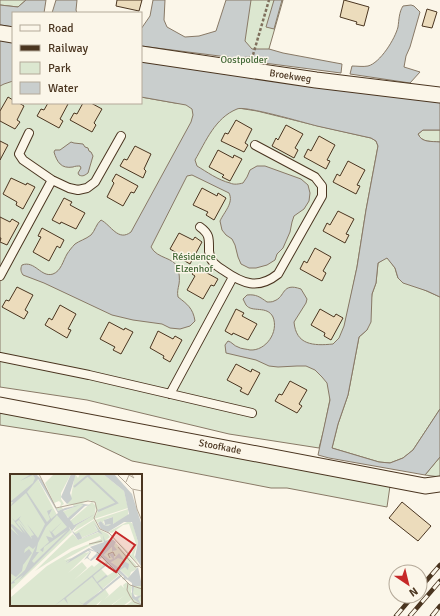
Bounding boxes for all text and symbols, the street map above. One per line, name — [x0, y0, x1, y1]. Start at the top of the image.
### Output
legend — [12, 12, 142, 104]
text: Road — [48, 21, 74, 36]
text: Railway — [48, 41, 88, 56]
park label: Oostpolder — [220, 54, 268, 66]
text: Park — [48, 61, 71, 76]
street label: Broekweg — [269, 67, 312, 85]
text: Water — [48, 81, 79, 96]
park label: Résidence Elzenhof — [172, 251, 216, 275]
street label: Stoofkade — [198, 437, 242, 457]
inset map — [10, 474, 142, 606]
north arrow — [388, 564, 428, 604]
text: N — [407, 584, 420, 599]

